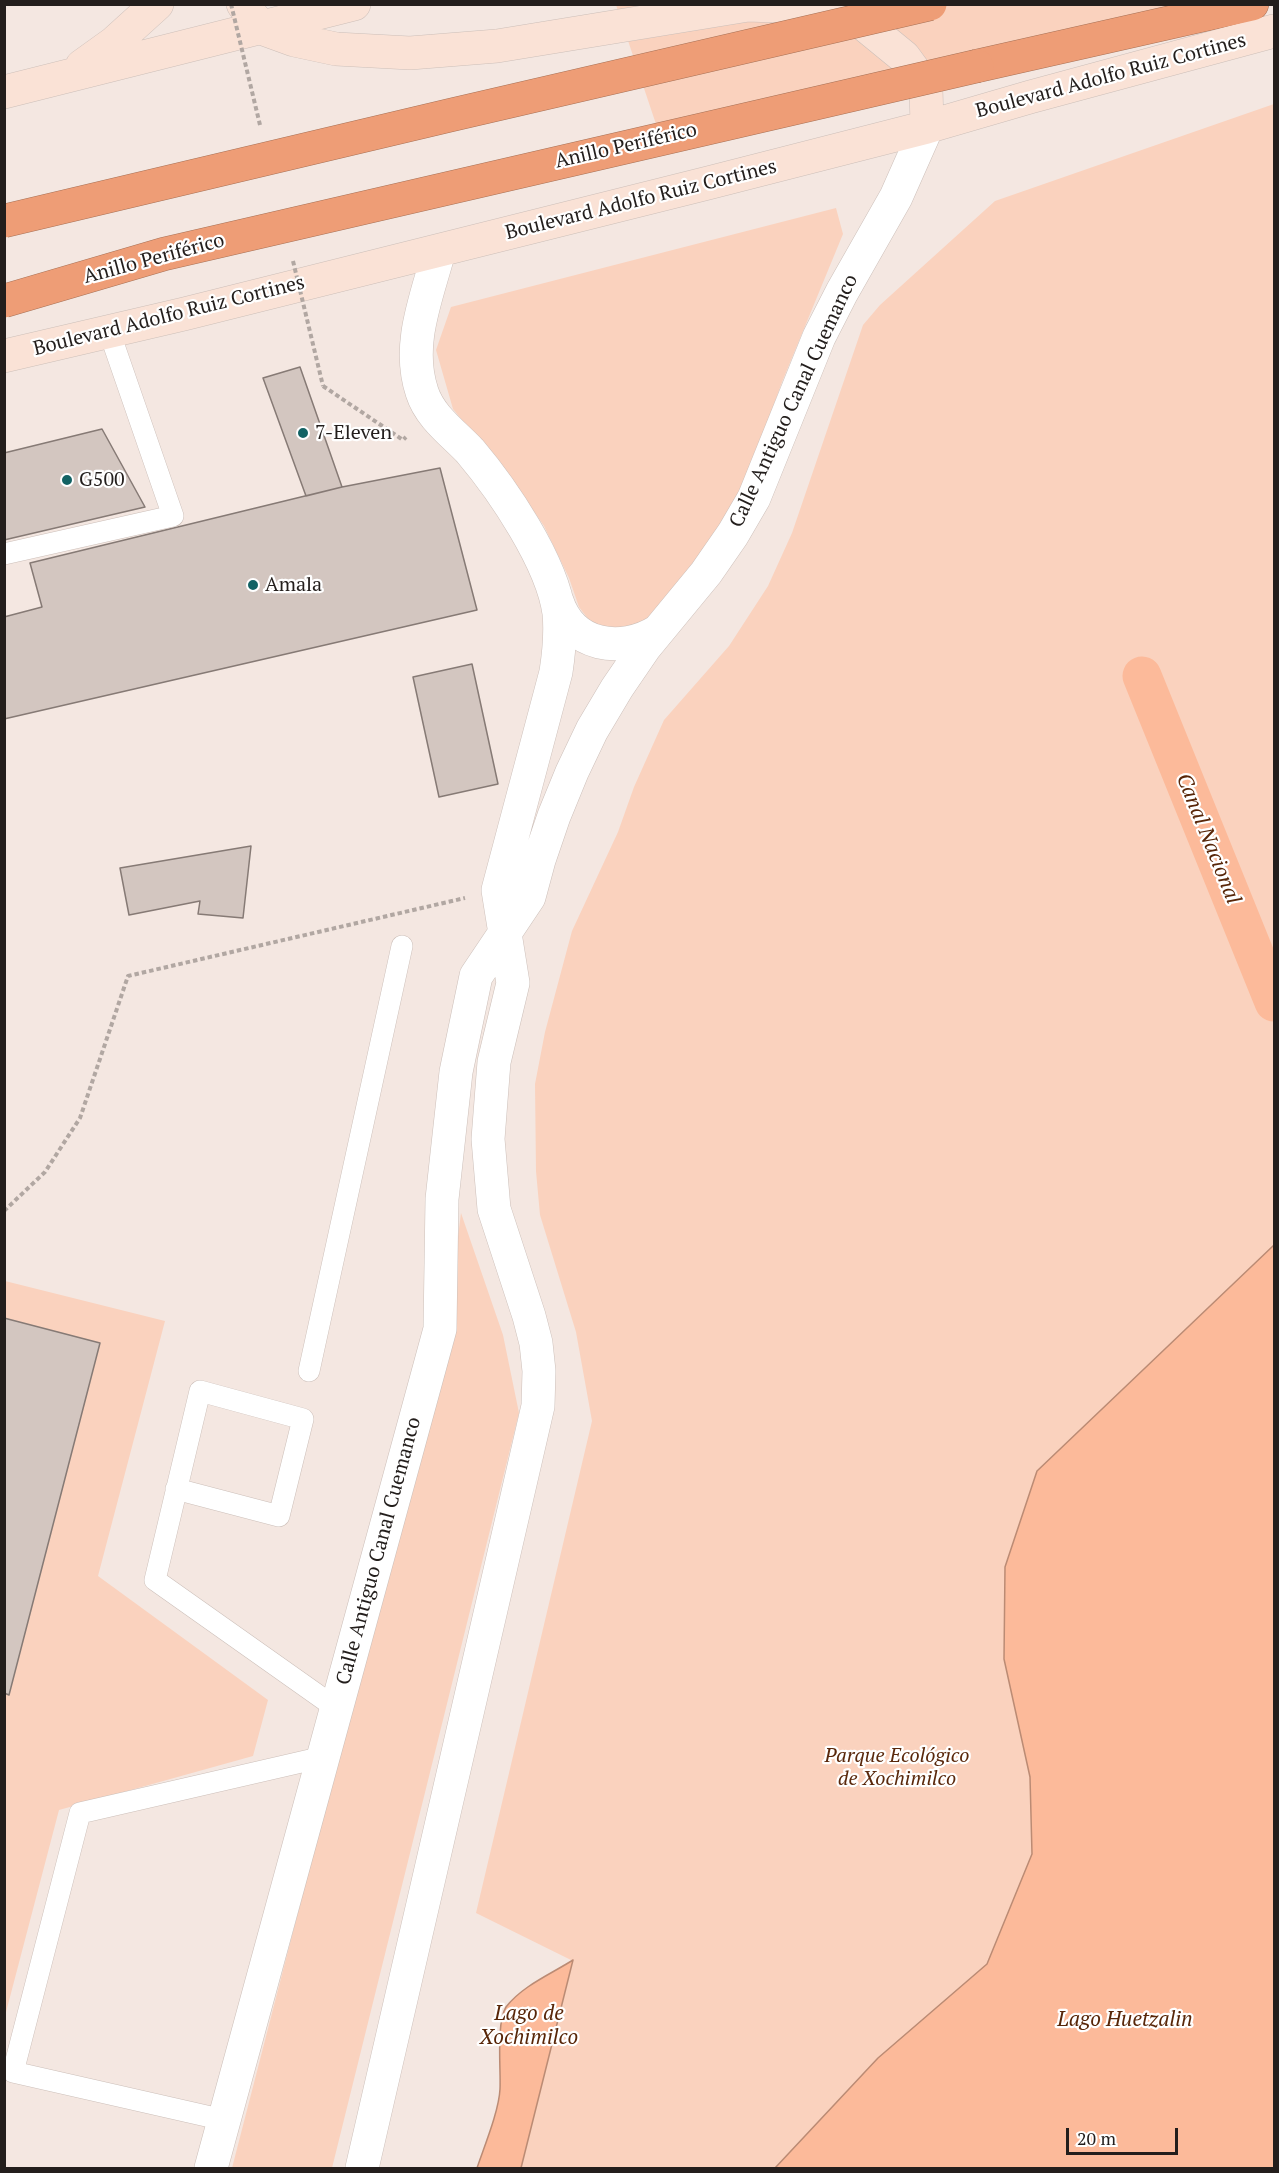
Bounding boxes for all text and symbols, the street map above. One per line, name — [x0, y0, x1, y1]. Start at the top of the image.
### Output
street label: Boulevard Adolfo Ruiz Cortines — [973, 28, 1249, 124]
street label: Anillo Periférico — [553, 118, 699, 174]
street label: Boulevard Adolfo Ruiz Cortines — [503, 155, 779, 245]
street label: Anillo Periférico — [81, 229, 227, 289]
street label: Boulevard Adolfo Ruiz Cortines — [31, 271, 307, 361]
street label: Calle Antiguo Canal Cuemanco — [725, 271, 863, 531]
place label: 7-Eleven — [315, 421, 392, 445]
marker: 7-Eleven — [296, 426, 310, 440]
place label: G500 — [79, 468, 125, 492]
marker: G500 — [60, 473, 74, 487]
place label: Amala — [265, 573, 322, 597]
marker: Amala — [246, 578, 260, 592]
water label: Canal Nacional — [1170, 770, 1246, 908]
street label: Calle Antiguo Canal Cuemanco — [332, 1414, 426, 1688]
park label: Parque Ecológico de Xochimilco — [825, 1744, 969, 1791]
water label: Lago de Xochimilco — [480, 2001, 578, 2051]
water label: Lago Huetzalin — [1057, 2007, 1193, 2033]
scale bar — [1069, 2116, 1182, 2154]
text: 20 m — [1077, 2126, 1116, 2150]

